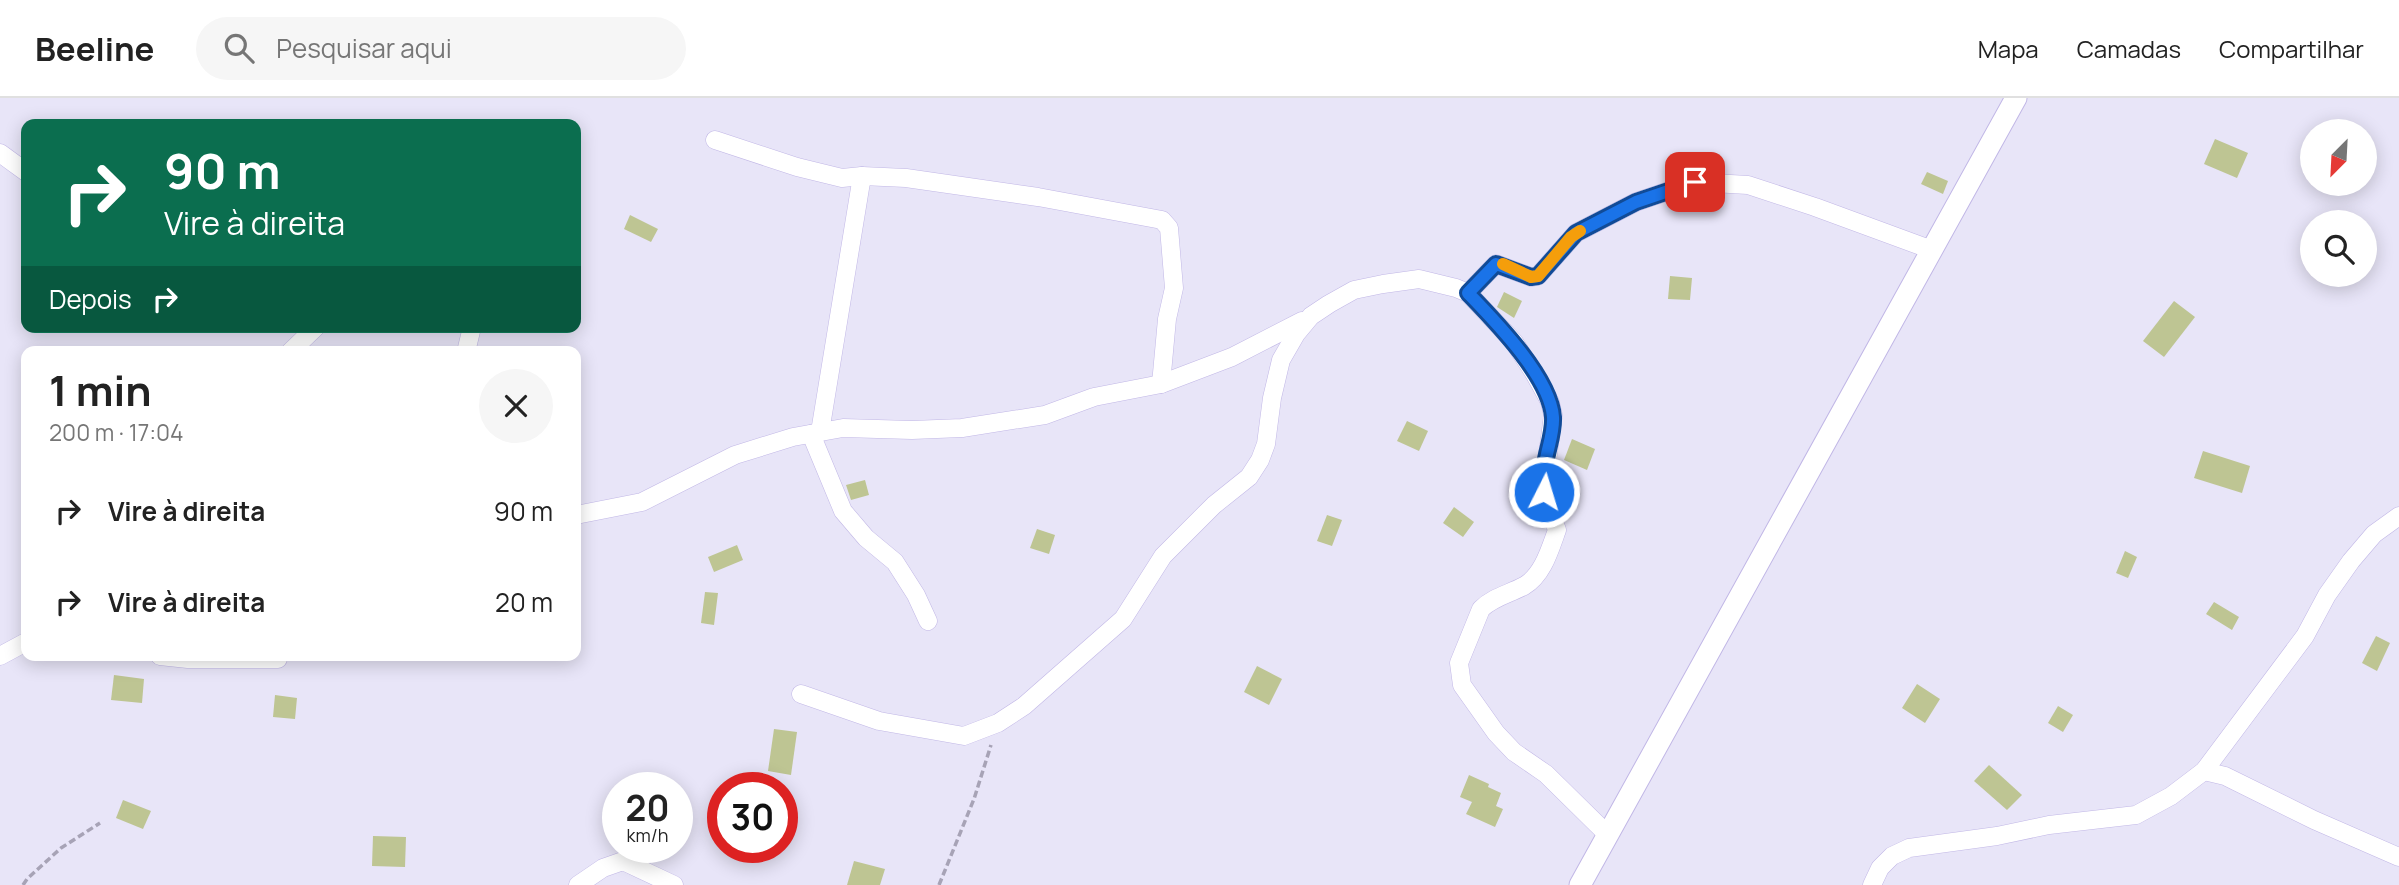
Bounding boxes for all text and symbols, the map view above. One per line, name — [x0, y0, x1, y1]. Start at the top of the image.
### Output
search box — [196, 17, 686, 80]
text: Beeline — [35, 26, 154, 71]
icon: search — [220, 29, 258, 67]
text: Pesquisar aqui — [276, 30, 452, 66]
text: Mapa — [1978, 32, 2039, 65]
text: Camadas — [2077, 32, 2181, 65]
text: Compartilhar — [2219, 32, 2364, 65]
north arrow — [2300, 119, 2376, 196]
map controls — [2300, 119, 2377, 287]
text: 90 m — [164, 137, 281, 204]
icon: right — [49, 147, 140, 238]
pin — [1665, 152, 1725, 212]
icon: arrive — [1676, 163, 1714, 201]
text: Vire à direita — [164, 201, 345, 245]
button: search — [2300, 210, 2377, 287]
icon: right — [146, 280, 184, 318]
text: Depois — [49, 281, 132, 317]
text: 1 min — [49, 361, 152, 419]
button: close — [479, 369, 553, 443]
text: 200 m · 17:04 — [49, 416, 184, 448]
position arrow — [1507, 455, 1581, 529]
icon: right — [49, 492, 87, 530]
text: Vire à direita — [108, 493, 265, 529]
text: 90 m — [494, 493, 553, 529]
icon: right — [49, 583, 87, 621]
text: Vire à direita — [108, 584, 265, 620]
text: 20 m — [495, 584, 553, 620]
speed limit sign: 30 — [707, 772, 798, 863]
text: 20 — [626, 784, 669, 832]
text: km/h — [627, 823, 668, 847]

